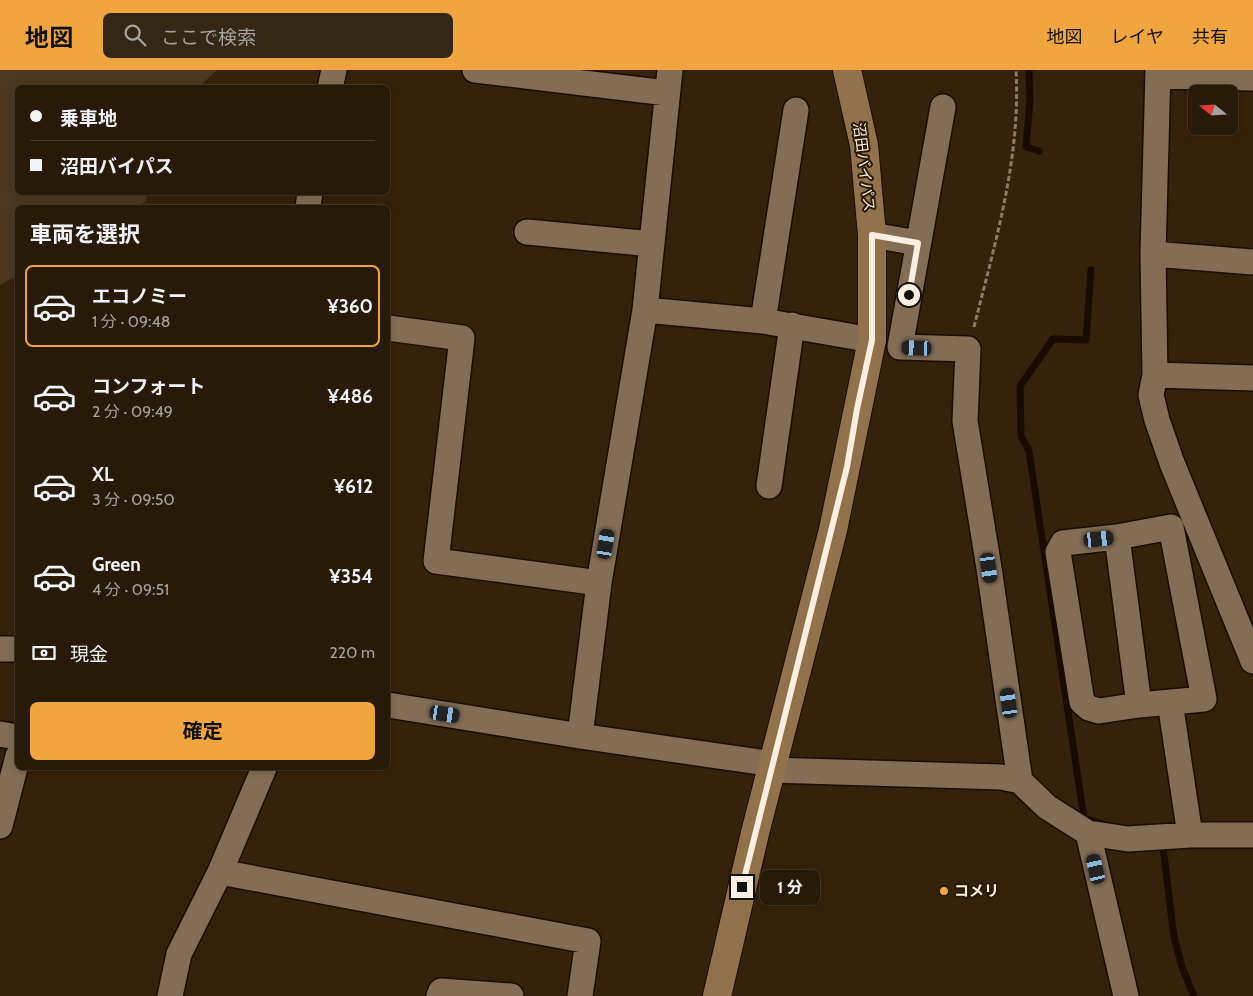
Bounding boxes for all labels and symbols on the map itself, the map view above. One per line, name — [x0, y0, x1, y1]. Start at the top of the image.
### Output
north arrow — [1188, 85, 1238, 135]
street label: 沼田バイパス — [850, 121, 878, 213]
route start — [898, 284, 920, 306]
car — [901, 340, 932, 356]
car — [596, 528, 615, 560]
car — [1083, 530, 1114, 548]
car — [979, 552, 998, 584]
car — [999, 687, 1018, 719]
car — [429, 704, 460, 724]
car — [1085, 853, 1106, 885]
callout: 1 分 — [760, 870, 820, 904]
route end — [731, 876, 753, 898]
place label: コメリ — [954, 882, 999, 900]
marker: コメリ — [938, 885, 950, 897]

